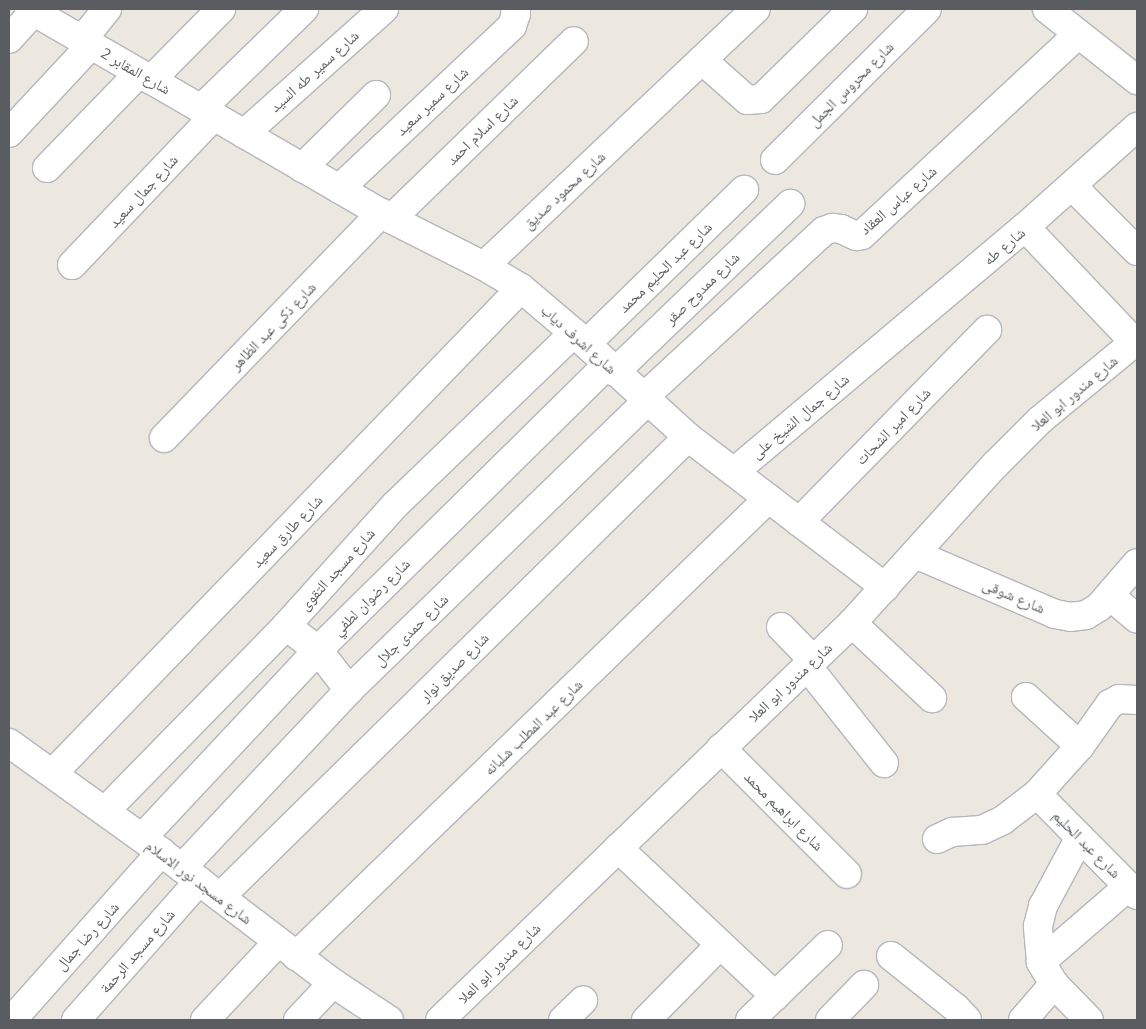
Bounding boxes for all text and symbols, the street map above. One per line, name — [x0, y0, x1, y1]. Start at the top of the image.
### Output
street label: شارع سمير طه السيد — [266, 26, 362, 116]
street label: شارع محروس الجمل — [805, 38, 897, 130]
street label: شارع المقابر 2 — [98, 44, 174, 98]
street label: شارع سمير سعيد — [392, 63, 472, 139]
street label: شارع اسلام احمد — [442, 91, 522, 169]
street label: شارع محمود صديق — [519, 147, 609, 233]
street label: شارع جمال سعيد — [105, 151, 181, 231]
street label: شارع عباس العقاد — [856, 162, 940, 238]
street label: شارع عبد الحليم محمد — [614, 218, 716, 316]
street label: شارع طه — [979, 223, 1029, 269]
street label: شارع ممدوح صقر — [661, 248, 743, 328]
street label: شارع ذكى عبد الظاهر — [226, 278, 320, 374]
street label: شارع اشرف دياب — [538, 300, 620, 378]
street label: شارع مندور ابو العلا — [1027, 351, 1121, 435]
street label: شارع جمال الشيخ على — [747, 370, 853, 462]
street label: شارع امير الشحات — [852, 384, 934, 468]
street label: شارع طارق سعيد — [248, 491, 326, 571]
street label: شارع مسجد التقوى — [295, 524, 379, 614]
street label: شارع رضوان لطفي — [329, 555, 413, 639]
street label: شارع شوقى — [980, 575, 1048, 617]
street label: شارع حمدى جلال — [370, 590, 452, 670]
street label: شارع صديق نوار — [416, 629, 492, 705]
street label: شارع مندور ابو العلا — [744, 639, 836, 725]
street label: شارع عبد المطلب شلبانه — [480, 675, 586, 779]
street label: شارع ابراهيم محمد — [741, 768, 827, 854]
street label: شارع عبد الحليم — [1049, 806, 1125, 882]
street label: شارع مسجد نور الاسلام — [142, 836, 256, 928]
street label: شارع رضا جمال — [51, 898, 123, 974]
street label: شارع مسجد الرحمة — [96, 905, 178, 997]
street label: شارع مندور ابو العلا — [454, 919, 544, 1007]

